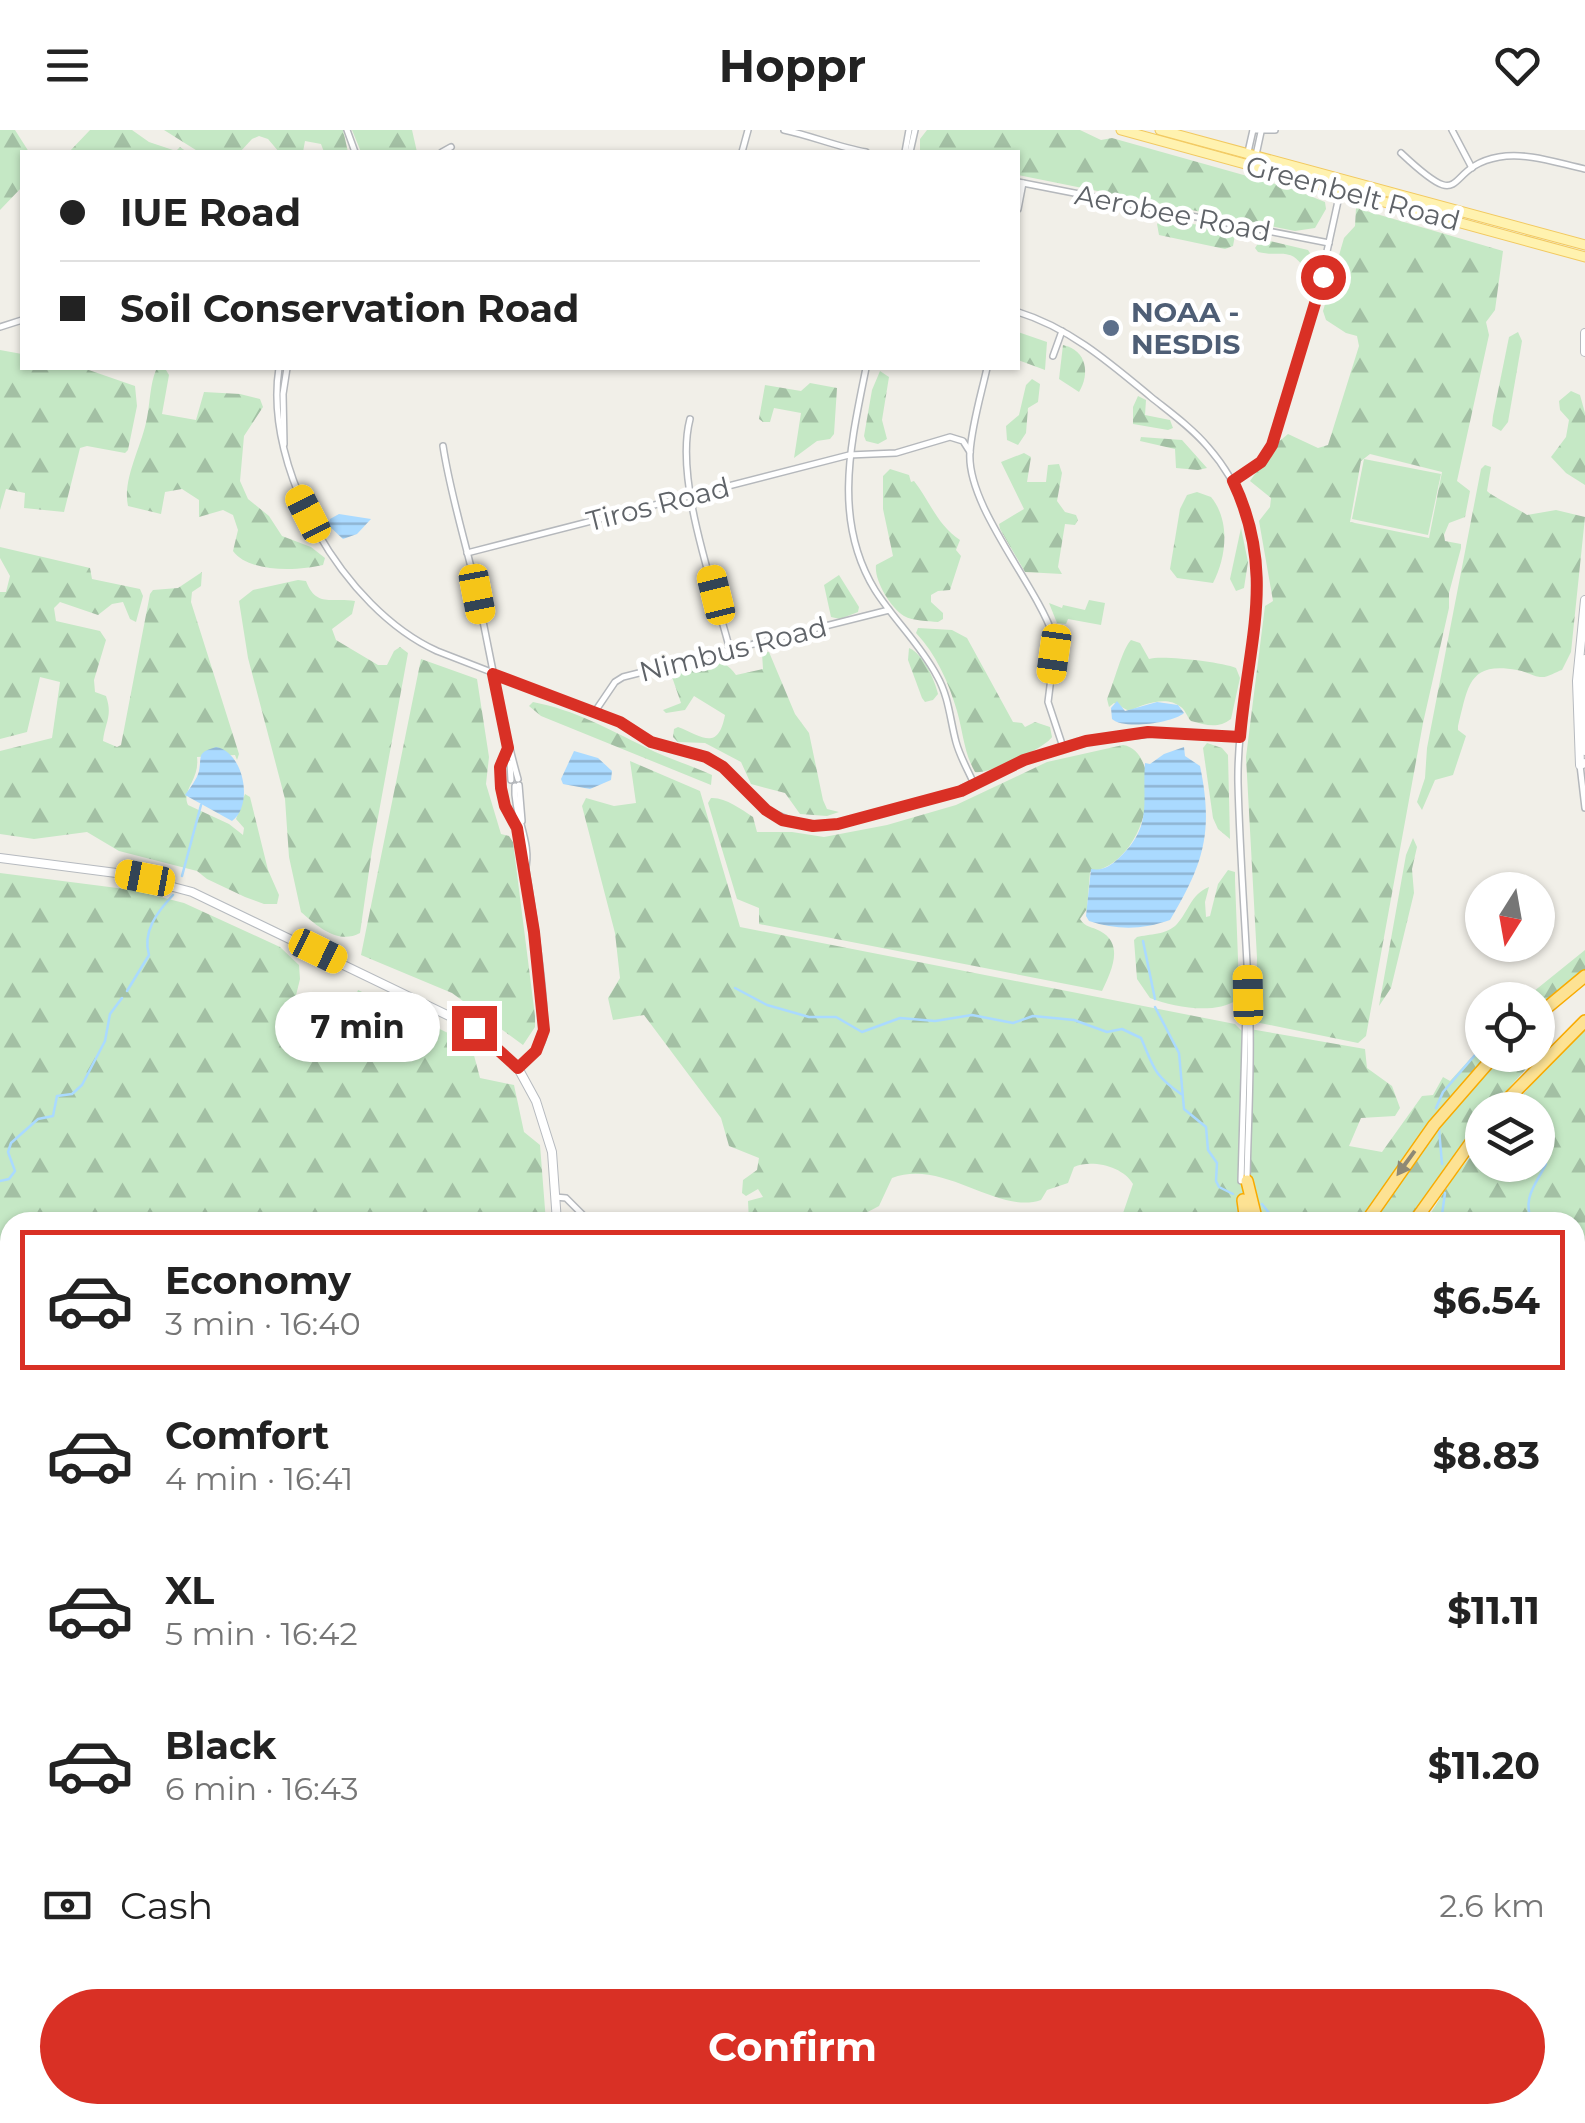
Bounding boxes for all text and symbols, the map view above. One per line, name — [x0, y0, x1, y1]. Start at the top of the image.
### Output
icon: menu — [40, 38, 95, 93]
text: Hoppr — [719, 38, 866, 93]
icon: heart — [1490, 38, 1545, 93]
street label: Greenbelt Road — [1242, 148, 1464, 238]
street label: Aerobee Road — [1072, 177, 1274, 249]
text: IUE Road — [120, 189, 301, 236]
route start — [1301, 255, 1346, 300]
text: Soil Conservation Road — [120, 285, 579, 332]
place label: NOAA - NESDIS — [1131, 295, 1241, 361]
marker: NOAA - NESDIS — [1100, 317, 1122, 339]
street label: Tiros Road — [583, 470, 733, 538]
car — [281, 480, 335, 548]
car — [457, 562, 497, 626]
car — [694, 562, 738, 628]
street label: Nimbus Road — [636, 609, 830, 689]
car — [1035, 622, 1073, 686]
car — [113, 858, 177, 898]
north arrow — [1465, 872, 1555, 962]
map controls — [1465, 872, 1555, 1182]
car — [284, 924, 352, 978]
car — [1232, 965, 1264, 1025]
button: locate — [1465, 982, 1555, 1072]
callout: 7 min — [274, 993, 439, 1063]
route end — [452, 1006, 497, 1051]
text: 7 min — [310, 1007, 405, 1046]
button: layers — [1465, 1092, 1555, 1182]
one-way arrow — [1397, 1150, 1417, 1176]
icon: car — [45, 1255, 135, 1345]
text: Economy — [165, 1257, 351, 1304]
text: $6.54 — [1432, 1277, 1540, 1324]
text: 3 min · 16:40 — [165, 1304, 361, 1343]
icon: car — [45, 1410, 135, 1500]
text: Comfort — [165, 1412, 329, 1459]
text: $8.83 — [1432, 1432, 1540, 1479]
text: 4 min · 16:41 — [165, 1459, 353, 1498]
icon: car — [45, 1565, 135, 1655]
text: XL — [165, 1567, 214, 1614]
text: $11.11 — [1447, 1587, 1540, 1634]
text: 5 min · 16:42 — [165, 1614, 358, 1653]
icon: car — [45, 1720, 135, 1810]
text: Black — [165, 1722, 276, 1769]
text: $11.20 — [1428, 1742, 1540, 1789]
text: 6 min · 16:43 — [165, 1769, 358, 1808]
icon: cash — [40, 1878, 95, 1933]
text: Cash — [120, 1882, 213, 1929]
text: 2.6 km — [1439, 1886, 1545, 1925]
button: Confirm — [40, 1989, 1545, 2104]

